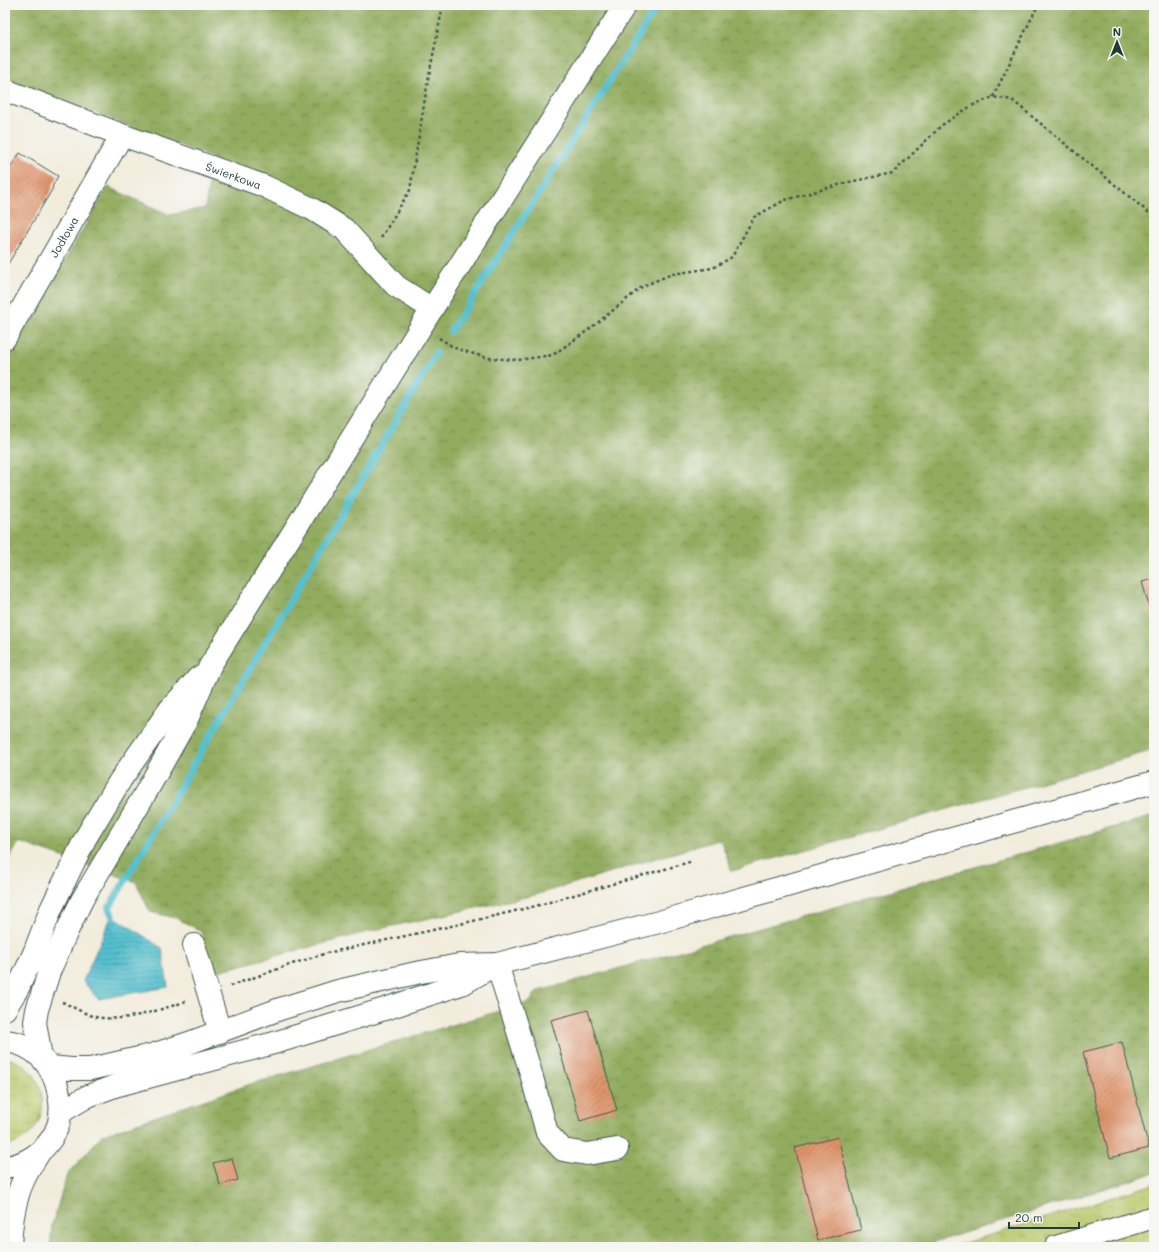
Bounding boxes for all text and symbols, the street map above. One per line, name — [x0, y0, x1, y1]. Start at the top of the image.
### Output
north arrow — [1097, 22, 1137, 62]
text: N — [1113, 24, 1121, 39]
street label: Świerkowa — [204, 158, 264, 192]
street label: Jodłowa — [46, 213, 81, 260]
scale bar — [1009, 1204, 1079, 1230]
text: 20 m — [1015, 1209, 1043, 1225]

